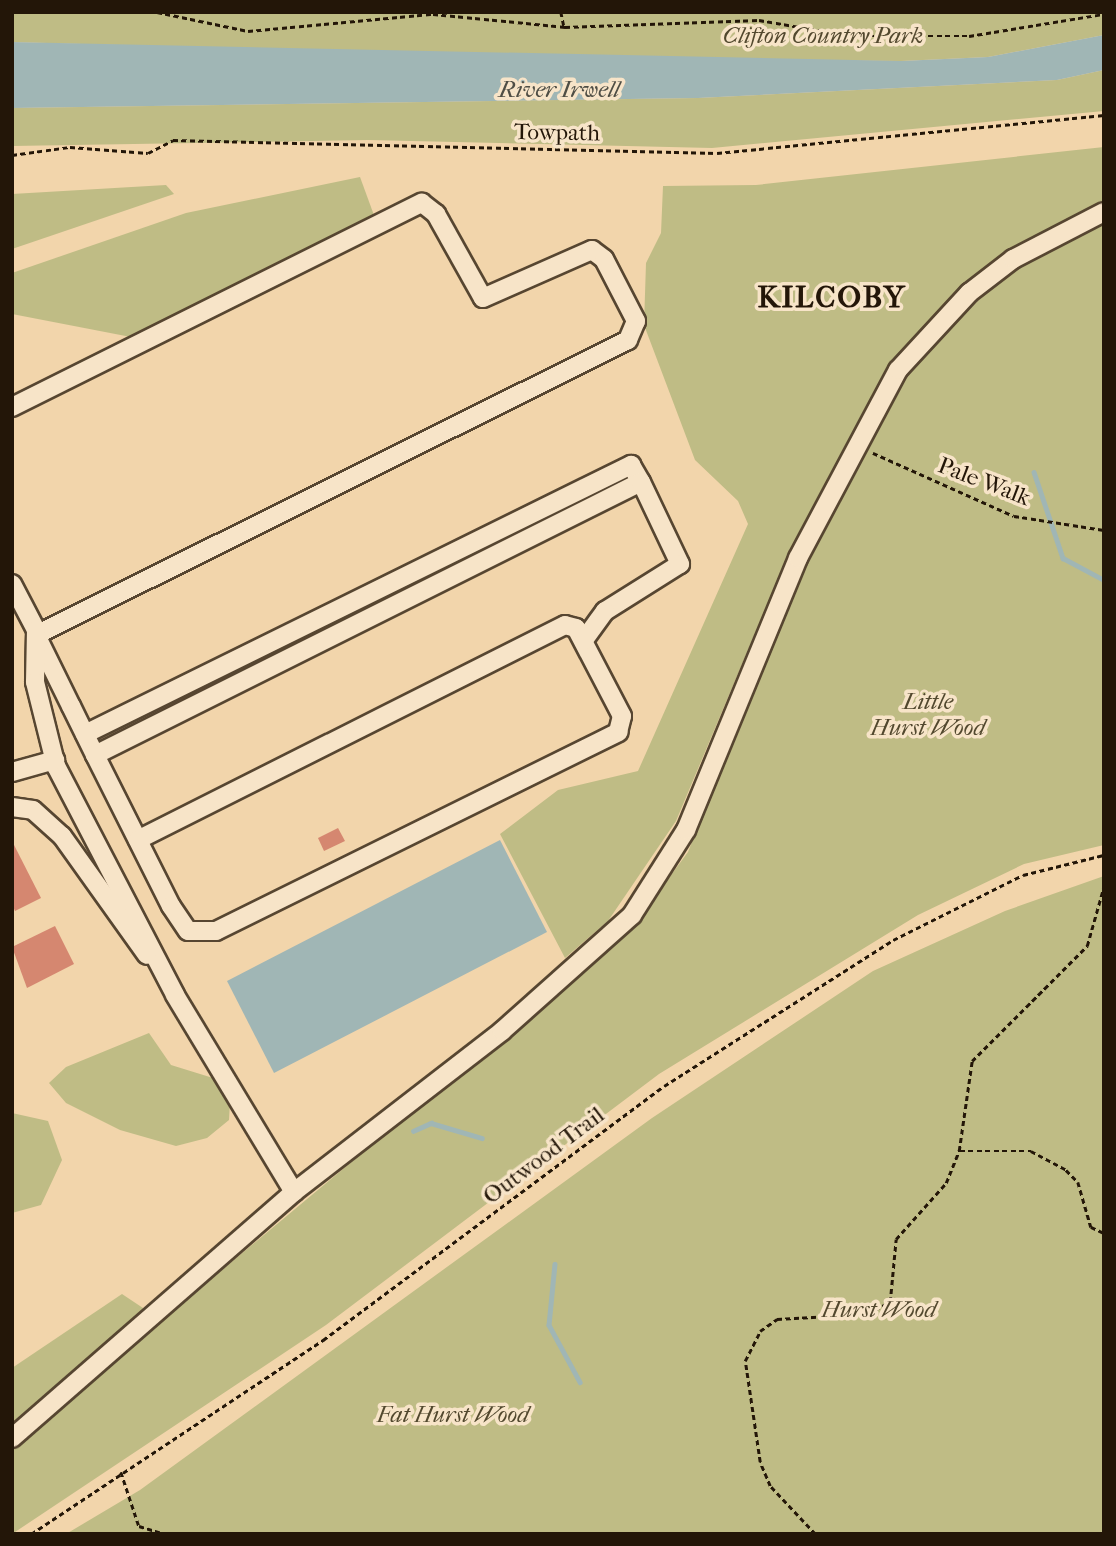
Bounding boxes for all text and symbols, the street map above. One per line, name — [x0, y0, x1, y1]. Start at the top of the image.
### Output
park label: Clifton Country Park — [723, 22, 923, 50]
water label: River Irwell — [498, 76, 620, 104]
street label: Towpath — [514, 118, 600, 148]
district label: KILCOBY — [758, 280, 906, 316]
street label: Pale Walk — [934, 452, 1034, 512]
park label: Little Hurst Wood — [871, 688, 985, 742]
street label: Outwood Trail — [478, 1102, 610, 1210]
park label: Hurst Wood — [822, 1296, 936, 1324]
park label: Fat Hurst Wood — [377, 1401, 529, 1429]

